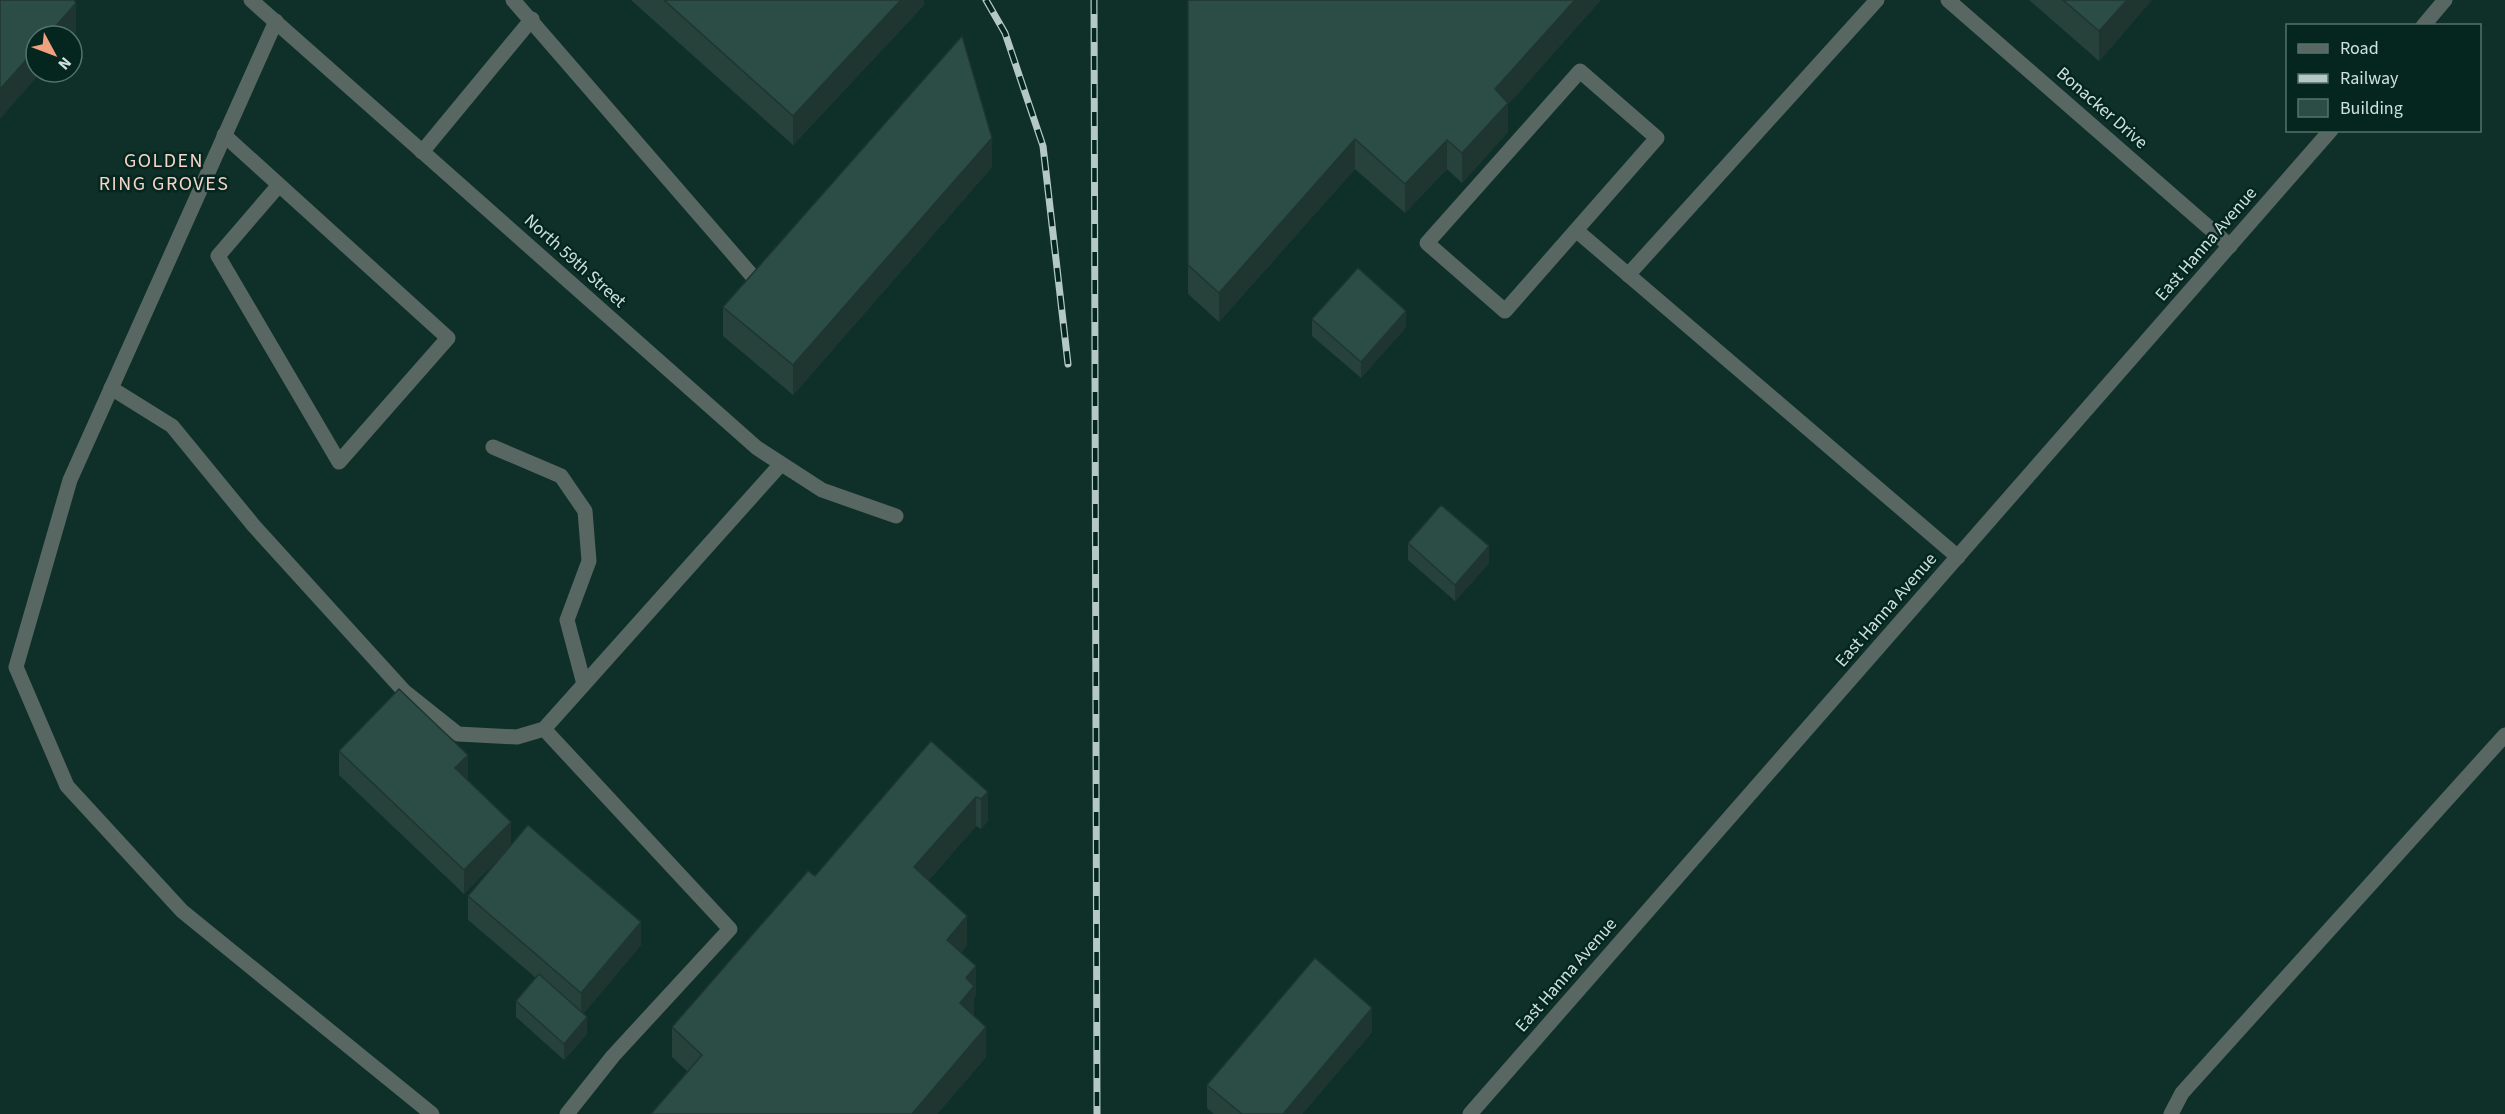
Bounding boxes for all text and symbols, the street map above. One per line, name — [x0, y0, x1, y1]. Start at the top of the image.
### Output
north arrow — [24, 24, 84, 84]
legend — [2286, 24, 2481, 132]
text: Road — [2340, 36, 2379, 61]
text: N — [53, 52, 76, 74]
street label: Bonacker Drive — [2051, 61, 2153, 155]
text: Railway — [2340, 66, 2399, 91]
text: Building — [2340, 96, 2403, 121]
district label: GOLDEN RING GROVES — [99, 147, 229, 198]
street label: East Hanna Avenue — [2149, 181, 2263, 307]
street label: North 59th Street — [518, 208, 632, 314]
street label: East Hanna Avenue — [1829, 547, 1943, 673]
street label: East Hanna Avenue — [1509, 912, 1623, 1038]

